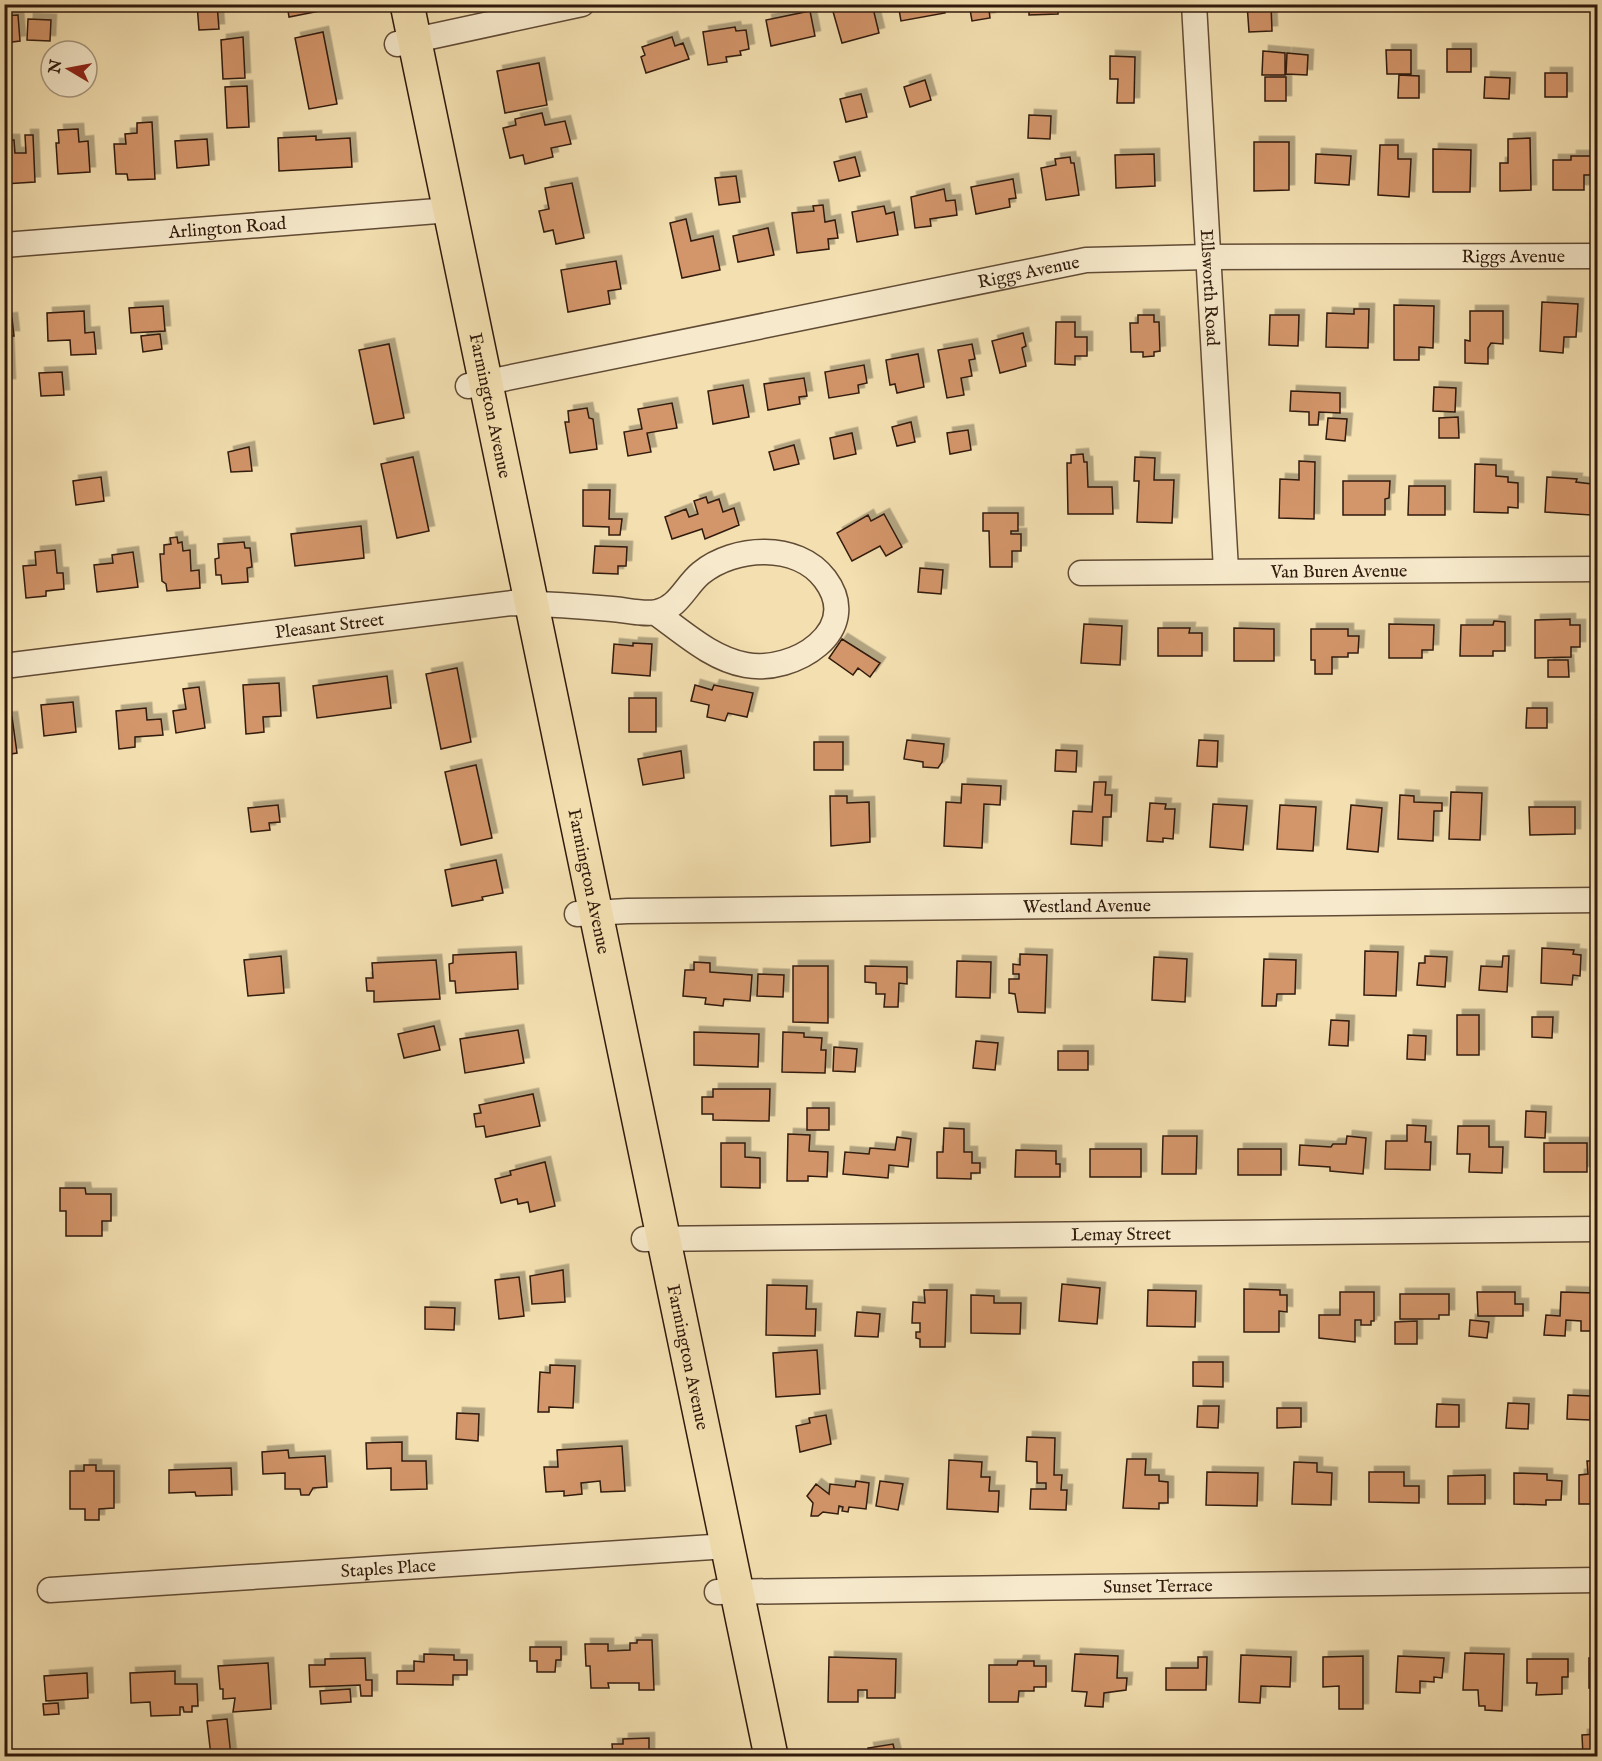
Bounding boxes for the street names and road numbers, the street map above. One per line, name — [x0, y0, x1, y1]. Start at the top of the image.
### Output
street label: Arlington Road — [167, 213, 288, 245]
street label: Ellsworth Road — [1194, 229, 1223, 347]
street label: Riggs Avenue — [1462, 246, 1565, 269]
street label: Riggs Avenue — [976, 252, 1082, 295]
street label: Farmington Avenue — [463, 331, 515, 481]
street label: Van Buren Avenue — [1270, 560, 1407, 585]
street label: Pleasant Street — [274, 609, 386, 645]
street label: Farmington Avenue — [561, 807, 614, 956]
street label: Westland Avenue — [1023, 895, 1151, 920]
street label: Lemay Street — [1071, 1223, 1171, 1248]
street label: Farmington Avenue — [660, 1283, 713, 1432]
street label: Staples Place — [340, 1555, 437, 1584]
street label: Sunset Terrace — [1103, 1575, 1213, 1600]

